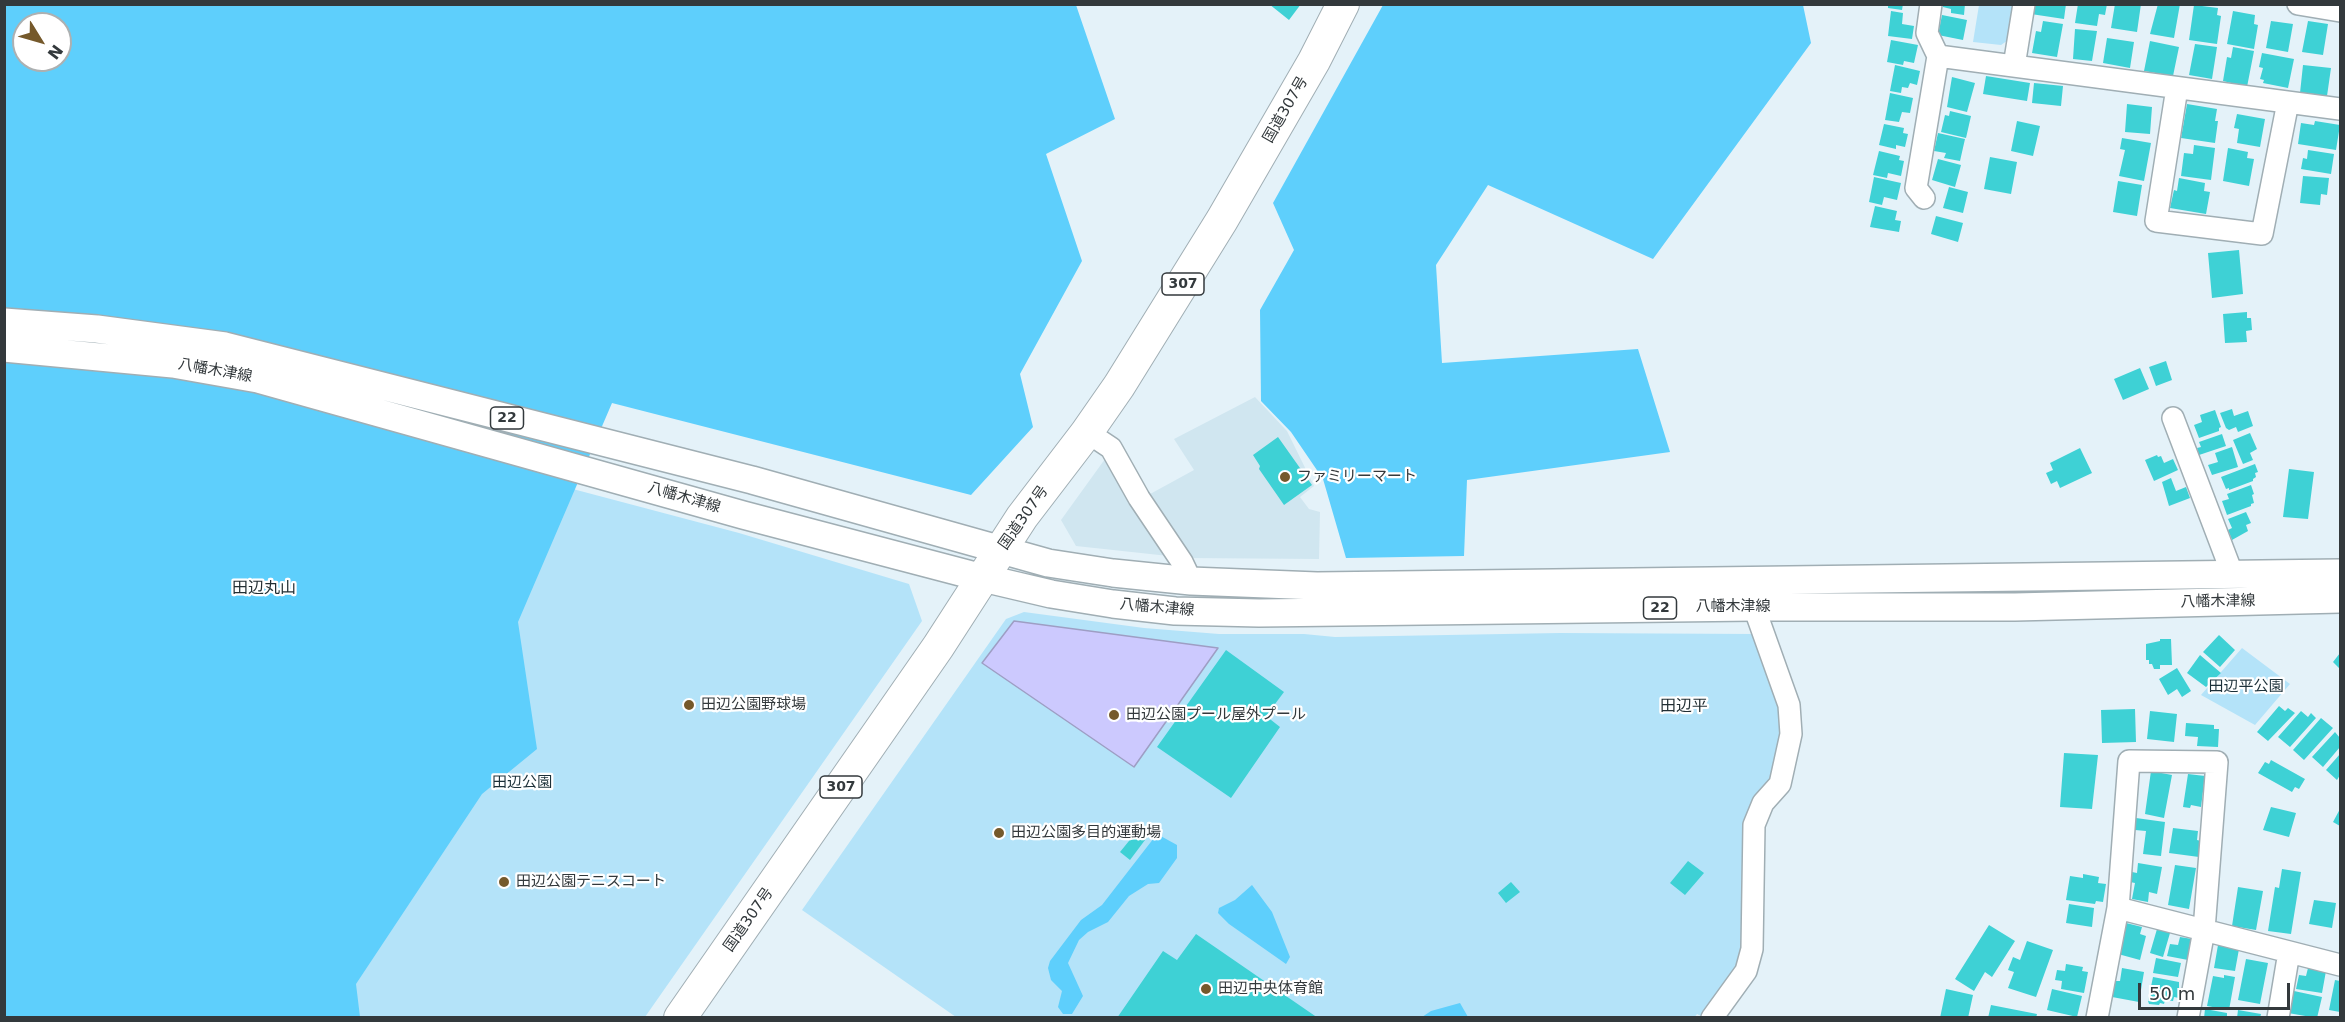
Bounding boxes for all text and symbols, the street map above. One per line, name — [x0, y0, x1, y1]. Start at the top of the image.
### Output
north arrow — [12, 12, 72, 72]
text: N — [44, 41, 67, 63]
street label: 国道307号 — [1260, 74, 1312, 146]
road number: 307 — [1162, 273, 1204, 295]
street label: 八幡木津線 — [177, 356, 253, 386]
road number: 22 — [490, 407, 524, 429]
place label: ファミリーマート — [1297, 468, 1417, 486]
marker: ファミリーマート — [1278, 470, 1292, 484]
street label: 八幡木津線 — [645, 479, 723, 517]
street label: 国道307号 — [996, 483, 1052, 553]
district label: 田辺丸山 — [232, 579, 296, 599]
street label: 八幡木津線 — [2180, 592, 2256, 612]
street label: 八幡木津線 — [1119, 596, 1195, 620]
road number: 22 — [1644, 597, 1676, 619]
street label: 八幡木津線 — [1696, 598, 1770, 616]
park label: 田辺平公園 — [2209, 678, 2283, 696]
place label: 田辺公園野球場 — [701, 696, 806, 714]
district label: 田辺平 — [1660, 697, 1708, 717]
marker: 田辺公園野球場 — [682, 698, 696, 712]
place label: 田辺公園プール屋外プール — [1126, 706, 1306, 724]
marker: 田辺公園プール屋外プール — [1107, 708, 1121, 722]
park label: 田辺公園 — [492, 774, 552, 792]
road number: 307 — [820, 776, 862, 798]
place label: 田辺公園多目的運動場 — [1011, 824, 1161, 842]
marker: 田辺公園多目的運動場 — [992, 826, 1006, 840]
place label: 田辺公園テニスコート — [516, 873, 666, 891]
marker: 田辺公園テニスコート — [497, 875, 511, 889]
street label: 国道307号 — [721, 885, 777, 955]
scale bar — [2141, 971, 2292, 1009]
place label: 田辺中央体育館 — [1218, 980, 1323, 998]
marker: 田辺中央体育館 — [1199, 982, 1213, 996]
text: 50 m — [2149, 983, 2195, 1004]

